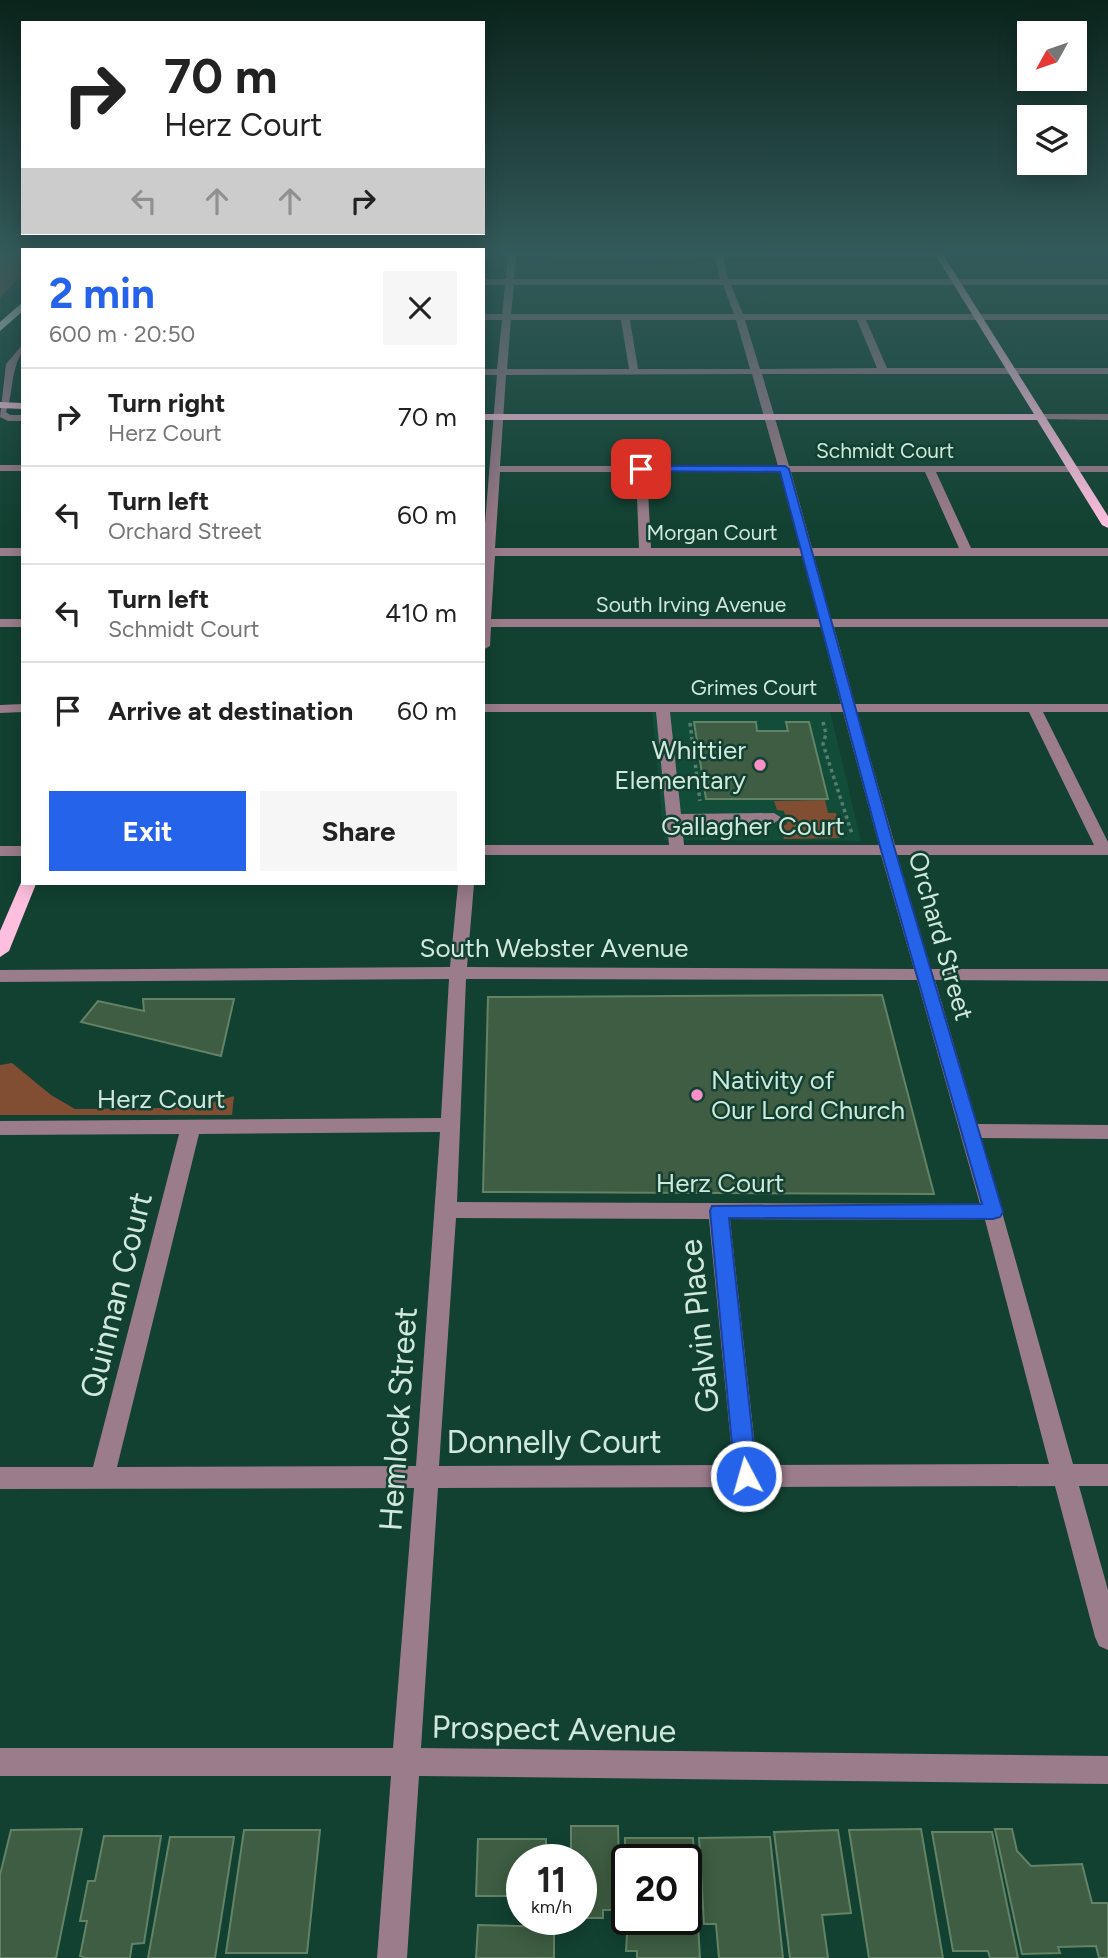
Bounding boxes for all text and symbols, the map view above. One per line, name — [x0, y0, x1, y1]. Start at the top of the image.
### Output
north arrow — [1017, 21, 1087, 91]
map controls — [1017, 21, 1087, 175]
text: 70 m — [164, 46, 277, 105]
icon: right — [49, 49, 140, 140]
button: layers — [1017, 105, 1087, 175]
text: Herz Court — [164, 106, 322, 144]
icon: left — [125, 182, 163, 220]
icon: ahead — [198, 182, 236, 220]
icon: ahead — [271, 182, 309, 220]
icon: right — [344, 182, 382, 220]
text: 2 min — [49, 268, 155, 319]
button: close — [383, 271, 457, 345]
text: 600 m · 20:50 — [49, 320, 195, 348]
text: Turn right — [108, 387, 225, 419]
icon: right — [49, 398, 87, 436]
text: 70 m — [398, 401, 457, 433]
text: Herz Court — [108, 419, 222, 447]
street label: Schmidt Court — [816, 438, 954, 463]
pin — [611, 439, 671, 499]
icon: arrive — [622, 450, 660, 488]
text: Turn left — [108, 485, 209, 517]
icon: left — [49, 496, 87, 534]
text: 60 m — [397, 499, 457, 531]
text: Orchard Street — [108, 517, 262, 545]
street label: Morgan Court — [646, 520, 778, 545]
text: Turn left — [108, 583, 209, 615]
street label: South Irving Avenue — [596, 592, 786, 617]
icon: left — [49, 594, 87, 632]
text: 410 m — [385, 597, 457, 629]
text: Schmidt Court — [108, 615, 259, 643]
street label: Grimes Court — [691, 675, 817, 700]
icon: arrive — [49, 692, 87, 730]
text: Arrive at destination — [108, 695, 353, 727]
text: 60 m — [397, 695, 457, 727]
place label: Whittier Elementary — [614, 734, 746, 796]
marker: Whittier Elementary — [752, 757, 768, 773]
button: Exit — [49, 791, 246, 871]
button: Share — [260, 791, 457, 871]
street label: Gallagher Court — [661, 810, 845, 842]
street label: Orchard Street — [902, 848, 980, 1024]
street label: South Webster Avenue — [420, 932, 688, 964]
place label: Nativity of Our Lord Church — [711, 1064, 905, 1126]
street label: Herz Court — [97, 1083, 225, 1115]
marker: Nativity of Our Lord Church — [689, 1087, 705, 1103]
street label: Herz Court — [656, 1167, 784, 1199]
street label: Quinnan Court — [72, 1188, 160, 1402]
street label: Galvin Place — [671, 1237, 727, 1415]
street label: Hemlock Street — [371, 1306, 425, 1532]
street label: Donnelly Court — [447, 1423, 661, 1461]
position arrow — [709, 1439, 783, 1513]
street label: Prospect Avenue — [431, 1708, 677, 1750]
speed limit sign: 20 — [611, 1844, 702, 1935]
text: 11 — [537, 1859, 566, 1901]
text: km/h — [531, 1896, 572, 1918]

